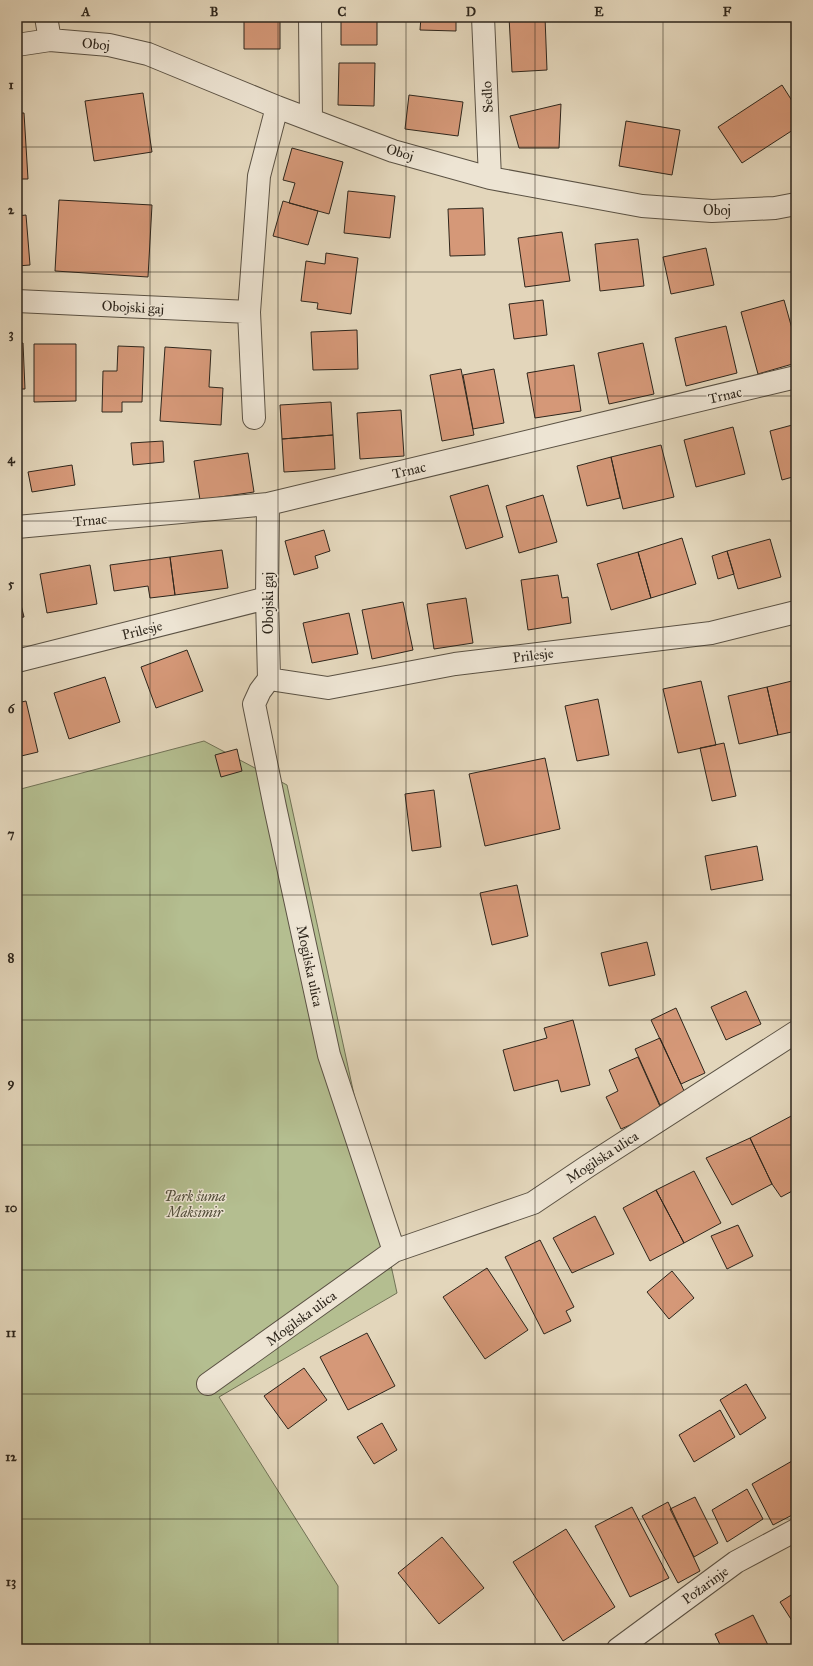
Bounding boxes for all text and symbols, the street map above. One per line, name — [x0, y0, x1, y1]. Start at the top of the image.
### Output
text: A — [81, 4, 91, 20]
text: B — [210, 4, 219, 20]
text: C — [338, 4, 347, 20]
text: D — [466, 4, 476, 20]
text: E — [594, 4, 604, 20]
text: F — [723, 4, 732, 20]
street label: Oboj — [81, 35, 111, 54]
text: 1 — [8, 77, 14, 93]
street label: Sedlo — [478, 81, 497, 113]
street label: Oboj — [384, 140, 416, 165]
text: 2 — [8, 202, 15, 218]
street label: Oboj — [703, 202, 731, 219]
street label: Obojski gaj — [101, 297, 165, 318]
text: 3 — [8, 326, 14, 342]
street label: Trnac — [707, 383, 744, 408]
text: 4 — [7, 451, 15, 467]
street label: Trnac — [391, 458, 428, 483]
street label: Trnac — [72, 511, 108, 530]
street label: Obojski gaj — [260, 572, 277, 634]
text: 5 — [8, 576, 15, 592]
street label: Prilesje — [120, 617, 164, 644]
street label: Prilesje — [512, 645, 555, 666]
text: 6 — [8, 701, 16, 717]
text: 7 — [8, 826, 15, 842]
street label: Mogilska ulica — [293, 924, 326, 1009]
text: 8 — [8, 950, 15, 966]
text: 9 — [8, 1075, 15, 1091]
street label: Mogilska ulica — [563, 1128, 642, 1187]
park label: Park šuma Maksimir — [164, 1188, 226, 1221]
text: 10 — [5, 1200, 18, 1216]
street label: Mogilska ulica — [263, 1287, 340, 1350]
text: 11 — [6, 1325, 16, 1341]
text: 12 — [5, 1449, 17, 1465]
street label: Požarinje — [679, 1563, 732, 1608]
text: 13 — [6, 1574, 16, 1590]

